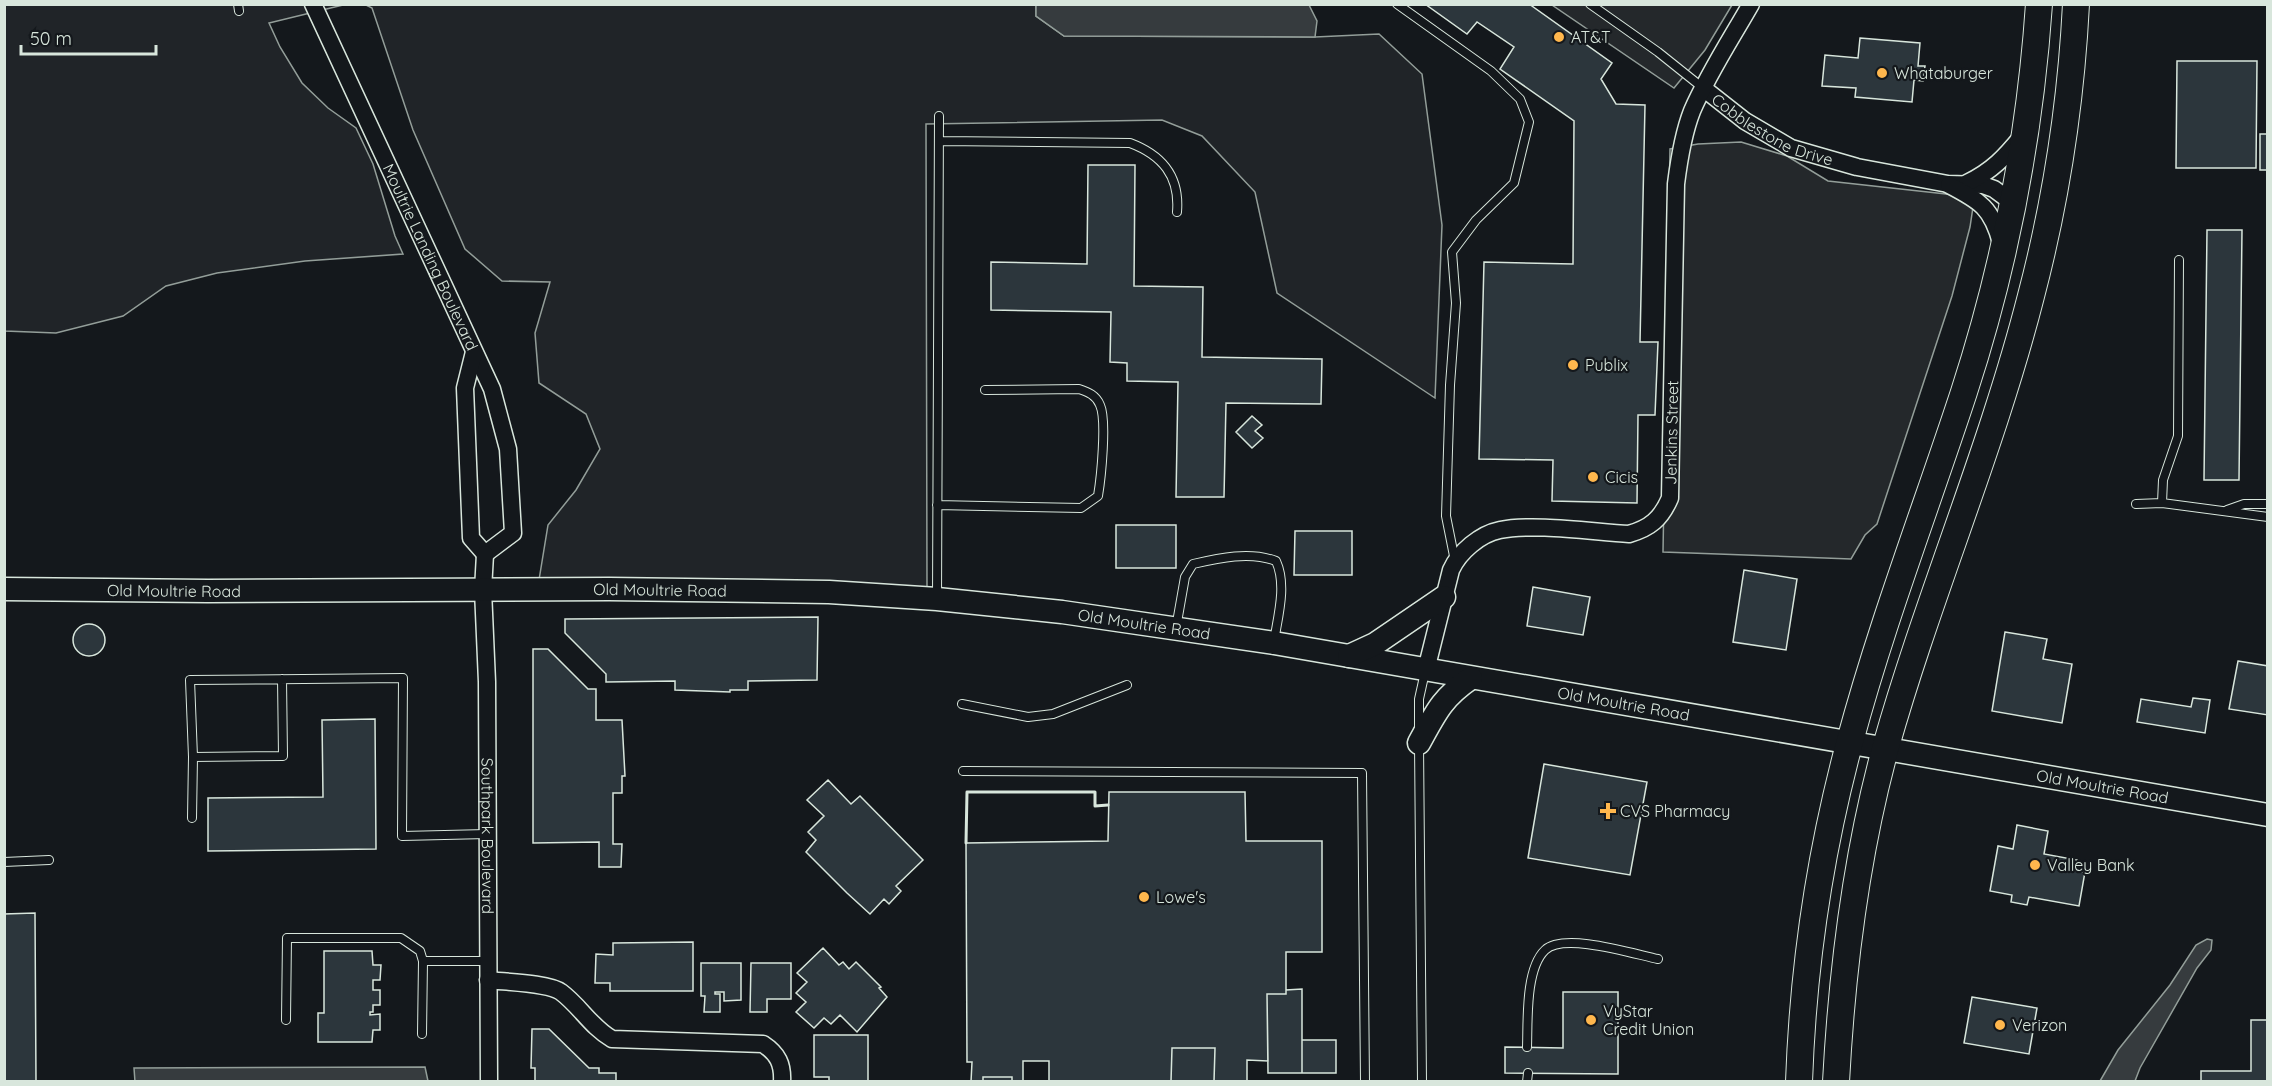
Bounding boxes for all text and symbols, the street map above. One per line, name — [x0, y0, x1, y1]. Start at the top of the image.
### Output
scale bar — [21, 18, 156, 56]
text: 50 m — [30, 27, 72, 50]
place label: AT&T — [1571, 27, 1611, 47]
marker: AT&T — [1552, 30, 1566, 44]
place label: Whataburger — [1894, 63, 1993, 83]
marker: Whataburger — [1875, 66, 1889, 80]
street label: Cobblestone Drive — [1708, 89, 1835, 170]
street label: Moultrie Landing Boulevard — [379, 160, 483, 354]
place label: Publix — [1585, 355, 1628, 375]
marker: Publix — [1566, 358, 1580, 372]
street label: Jenkins Street — [1660, 380, 1682, 485]
place label: Cicis — [1605, 467, 1638, 487]
marker: Cicis — [1586, 470, 1600, 484]
street label: Old Moultrie Road — [593, 579, 727, 601]
street label: Old Moultrie Road — [107, 580, 241, 601]
street label: Old Moultrie Road — [1077, 604, 1212, 644]
street label: Old Moultrie Road — [1556, 682, 1691, 725]
street label: Southpark Boulevard — [477, 758, 498, 914]
street label: Old Moultrie Road — [2035, 765, 2170, 808]
place label: CVS Pharmacy — [1620, 801, 1730, 821]
marker: CVS Pharmacy — [1601, 804, 1615, 818]
place label: Valley Bank — [2047, 855, 2135, 875]
marker: Valley Bank — [2028, 858, 2042, 872]
place label: Lowe's — [1156, 887, 1206, 907]
marker: Lowe's — [1137, 890, 1151, 904]
place label: VyStar Credit Union — [1603, 1001, 1694, 1039]
marker: VyStar Credit Union — [1584, 1013, 1598, 1027]
place label: Verizon — [2012, 1015, 2067, 1035]
marker: Verizon — [1993, 1018, 2007, 1032]

